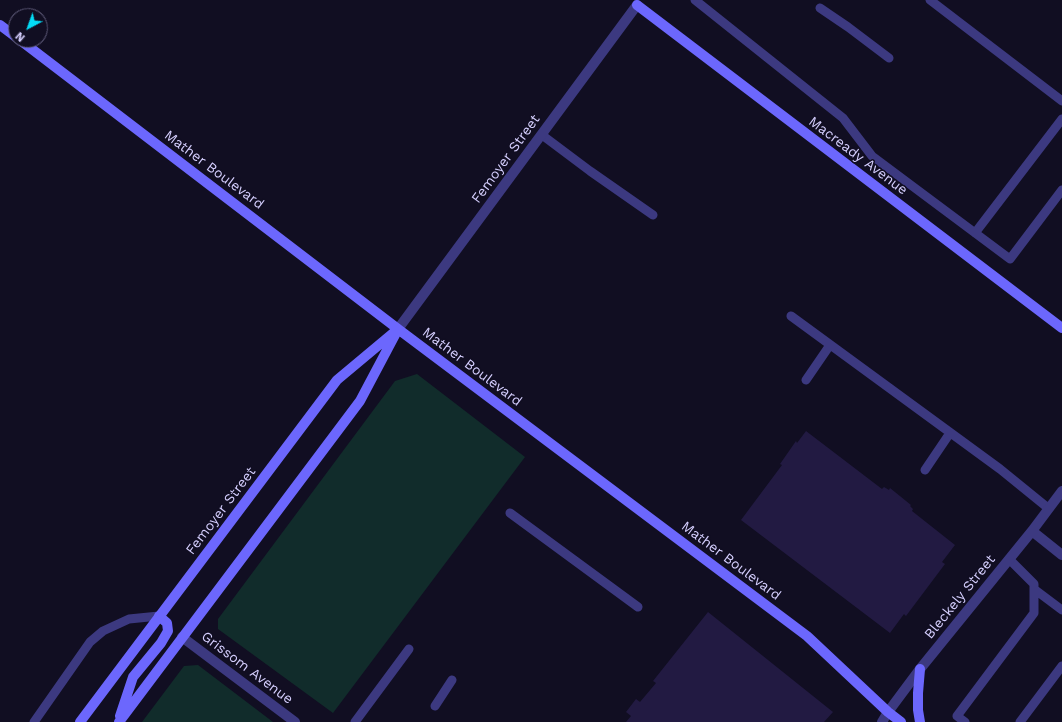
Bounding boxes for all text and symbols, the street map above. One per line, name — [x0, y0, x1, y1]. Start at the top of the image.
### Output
north arrow — [8, 8, 48, 48]
text: N — [13, 29, 28, 44]
street label: Femoyer Street — [468, 111, 544, 207]
street label: Macready Avenue — [805, 113, 911, 199]
street label: Mather Boulevard — [161, 127, 267, 213]
street label: Mather Boulevard — [419, 324, 525, 410]
street label: Femoyer Street — [183, 464, 259, 558]
street label: Mather Boulevard — [678, 518, 784, 604]
street label: Bleckely Street — [921, 552, 999, 642]
street label: Grissom Avenue — [198, 628, 296, 708]

